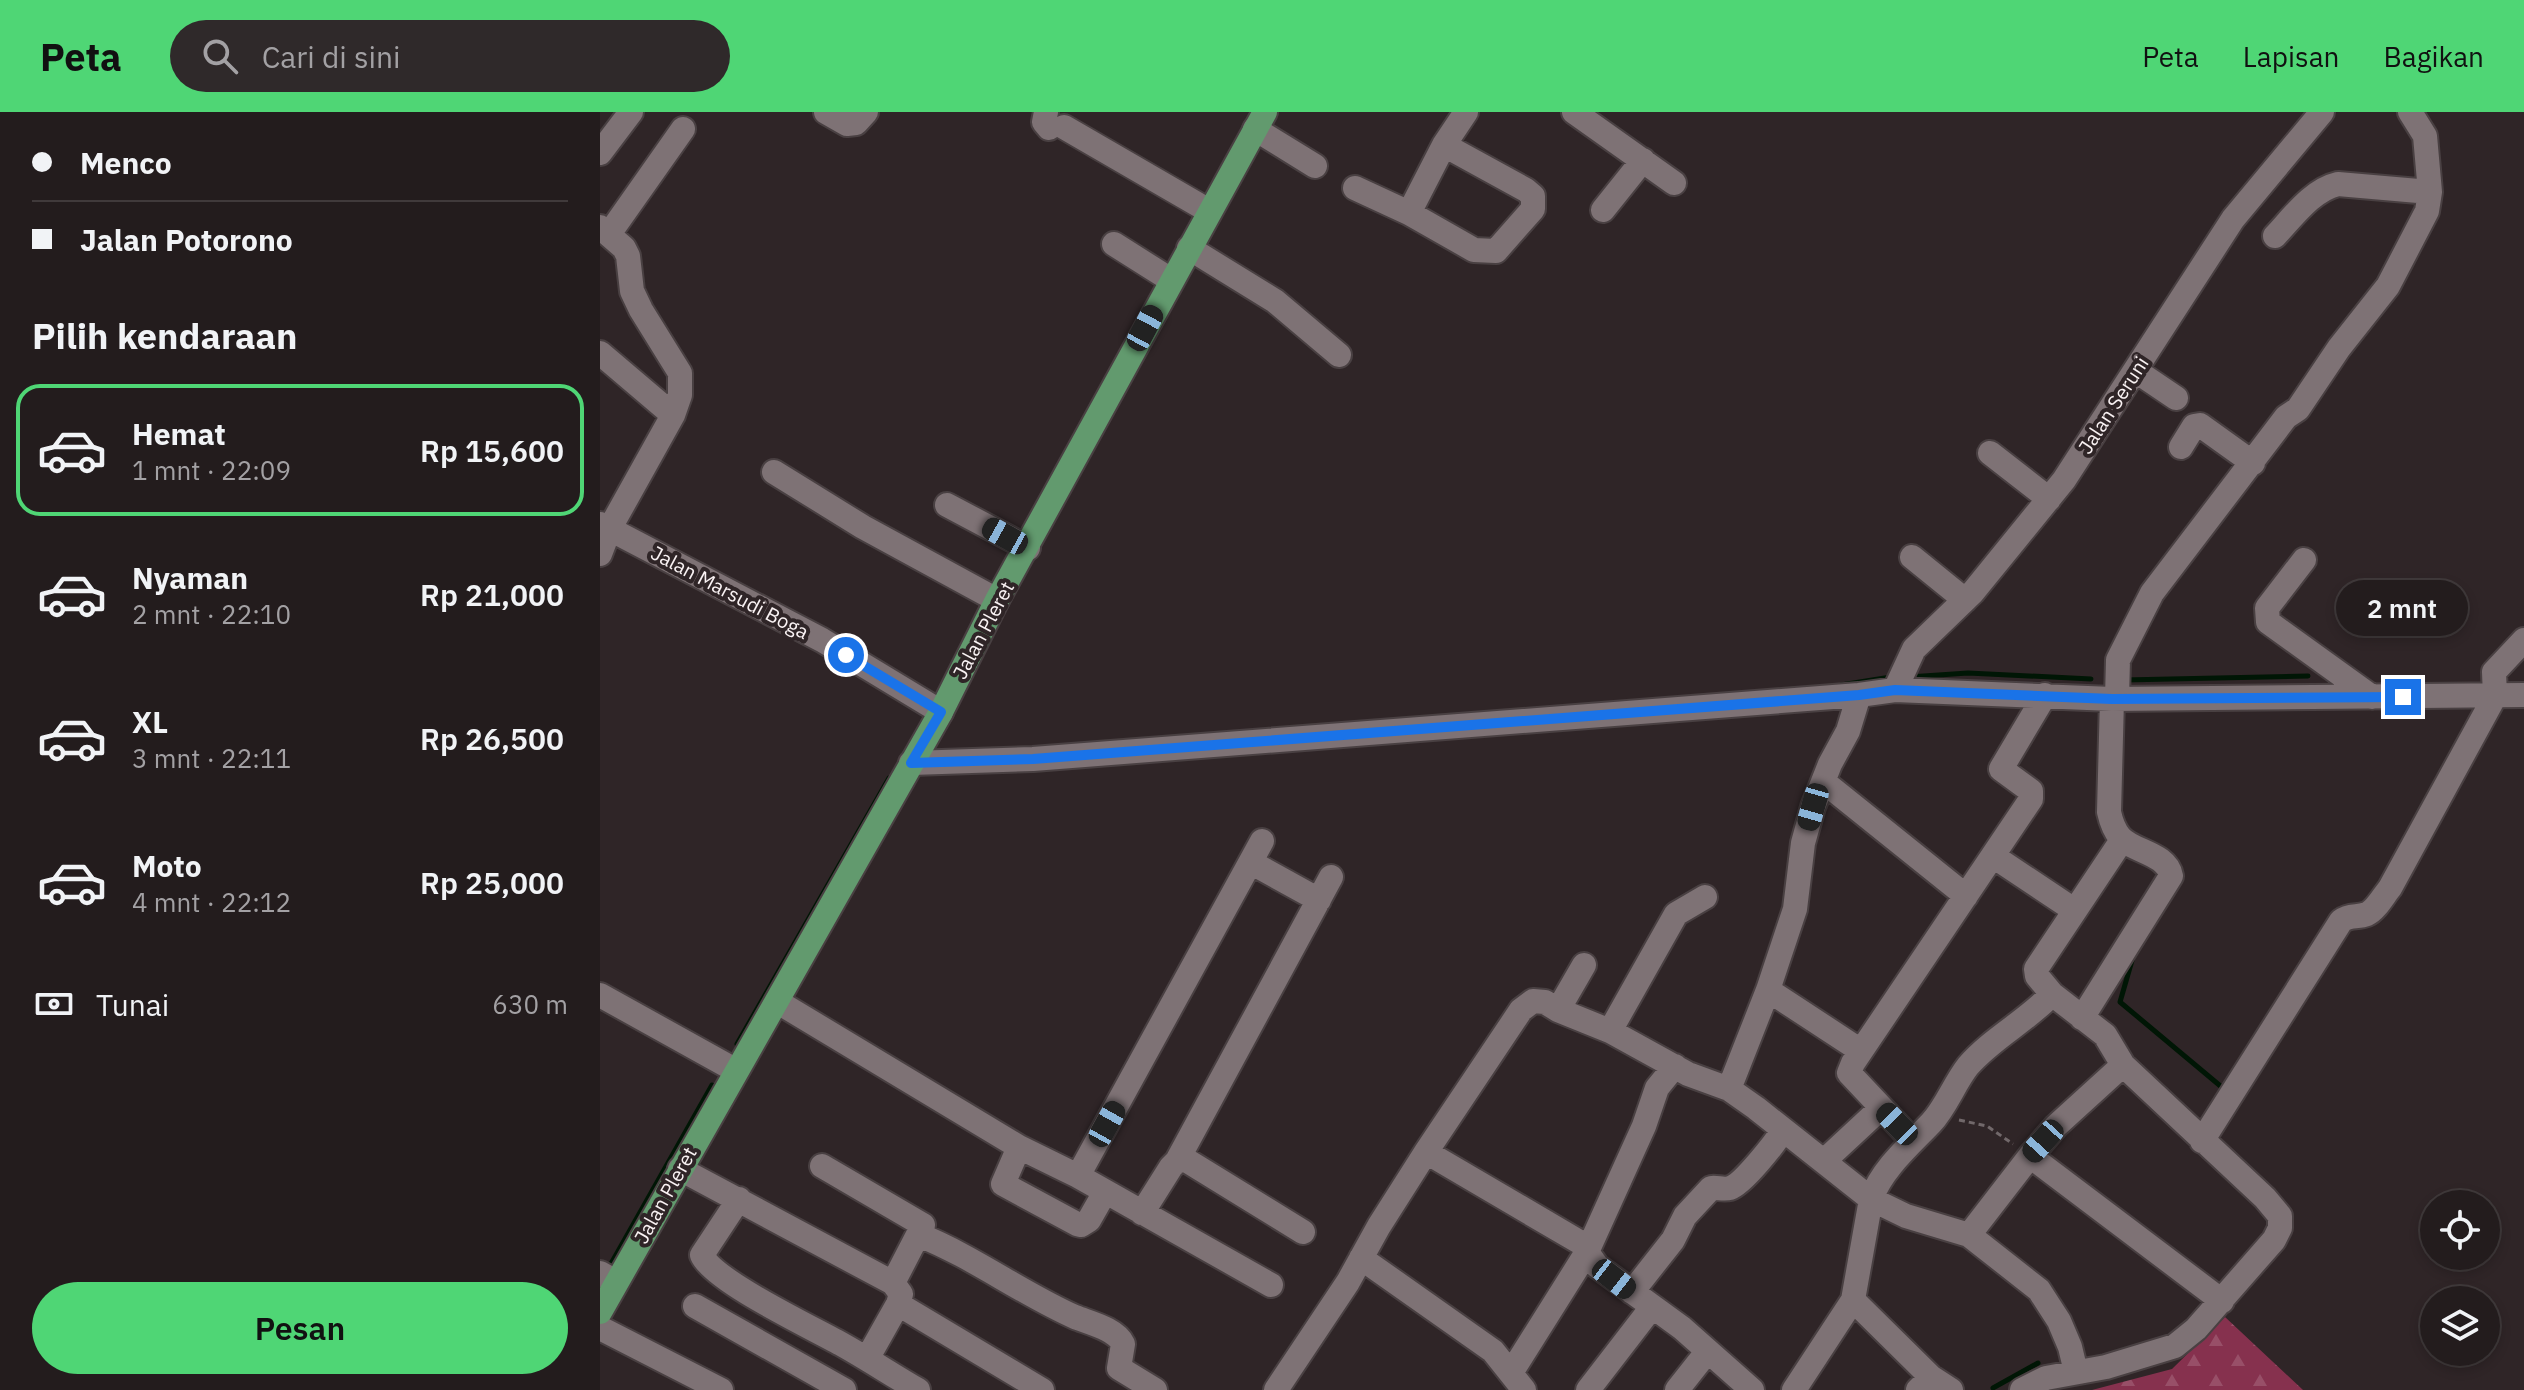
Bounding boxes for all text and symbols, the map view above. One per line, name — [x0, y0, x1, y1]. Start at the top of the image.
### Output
search box — [170, 20, 730, 92]
text: Peta — [40, 32, 122, 81]
icon: search — [198, 34, 242, 78]
text: Cari di sini — [262, 37, 401, 76]
text: Peta — [2142, 38, 2199, 75]
text: Lapisan — [2243, 38, 2340, 75]
text: Bagikan — [2384, 38, 2484, 75]
text: Menco — [80, 143, 172, 182]
text: Jalan Potorono — [80, 220, 293, 259]
car — [1123, 301, 1167, 355]
text: Pilih kendaraan — [32, 312, 297, 359]
street label: Jalan Seruni — [2072, 351, 2154, 459]
icon: car — [36, 414, 108, 486]
text: Hemat — [132, 414, 226, 453]
text: Rp 15,600 — [420, 431, 564, 470]
text: 1 mnt · 22:09 — [132, 453, 291, 487]
car — [978, 514, 1032, 558]
street label: Jalan Marsudi Boga — [646, 539, 814, 645]
icon: car — [36, 558, 108, 630]
text: Nyaman — [132, 558, 248, 597]
text: Rp 21,000 — [420, 575, 564, 614]
street label: Jalan Pleret — [946, 576, 1020, 684]
callout: 2 mnt — [2337, 581, 2469, 637]
text: 2 mnt — [2367, 591, 2437, 625]
text: 2 mnt · 22:10 — [132, 597, 291, 631]
route start — [828, 637, 864, 673]
route end — [2385, 679, 2421, 715]
icon: car — [36, 702, 108, 774]
text: XL — [132, 702, 168, 741]
text: Rp 26,500 — [420, 719, 564, 758]
text: 3 mnt · 22:11 — [132, 741, 291, 775]
car — [1795, 781, 1831, 833]
icon: car — [36, 846, 108, 918]
text: Moto — [132, 846, 202, 885]
text: Rp 25,000 — [420, 863, 564, 902]
text: 4 mnt · 22:12 — [132, 885, 291, 919]
icon: cash — [32, 982, 76, 1026]
text: Tunai — [96, 985, 169, 1024]
text: 630 m — [492, 987, 568, 1021]
car — [1085, 1097, 1129, 1151]
car — [1872, 1098, 1922, 1150]
car — [2018, 1115, 2068, 1167]
street label: Jalan Pleret — [627, 1142, 703, 1248]
map controls — [2420, 1190, 2500, 1366]
button: locate — [2420, 1190, 2500, 1270]
car — [1588, 1255, 1640, 1303]
button: Pesan — [32, 1282, 568, 1374]
button: layers — [2420, 1286, 2500, 1366]

